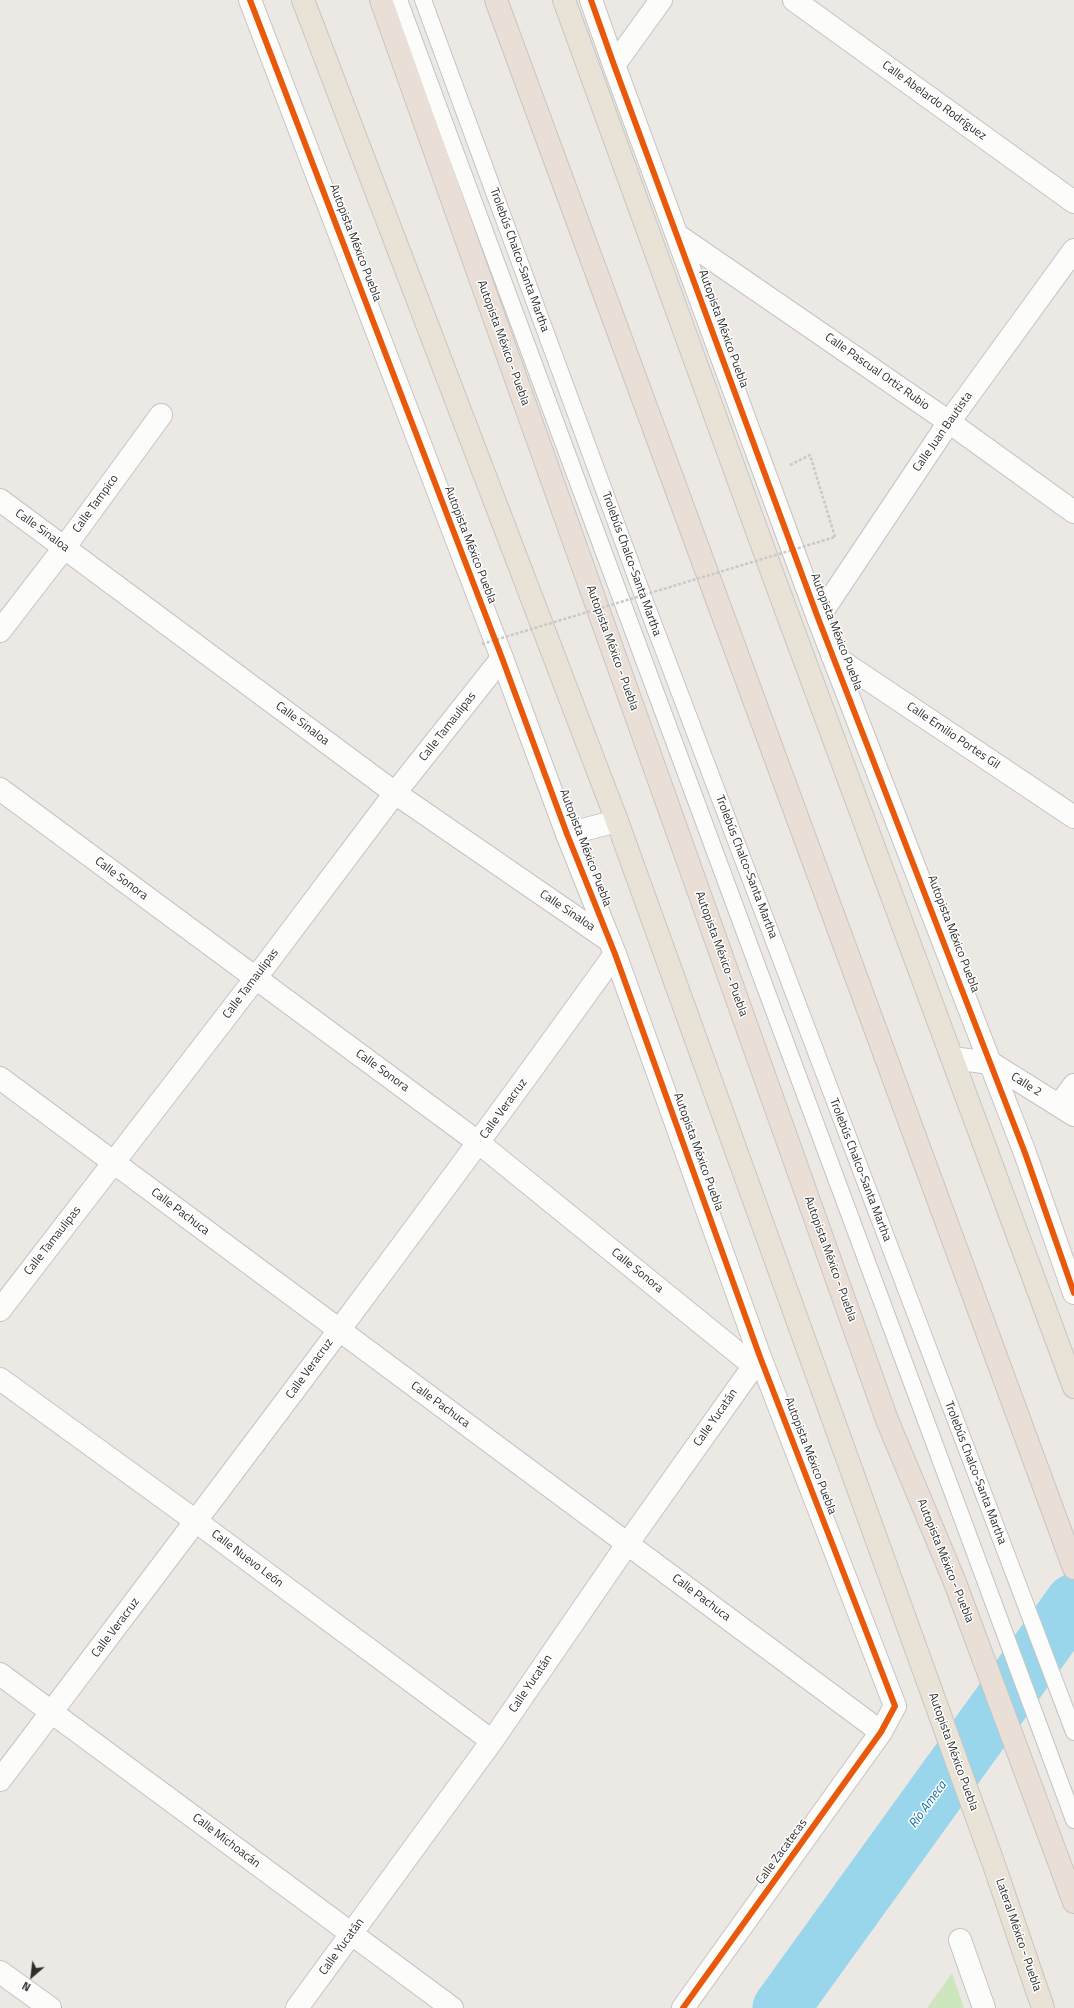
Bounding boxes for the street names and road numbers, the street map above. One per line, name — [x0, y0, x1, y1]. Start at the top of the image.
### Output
street label: Calle Abelardo Rodríguez — [879, 58, 989, 144]
street label: Autopista México Puebla — [326, 182, 384, 304]
street label: Trolebús Chalco-Santa Martha — [486, 186, 552, 334]
street label: Autopista México Puebla — [695, 268, 751, 390]
street label: Autopista México - Puebla — [474, 278, 532, 408]
street label: Calle Pascual Ortiz Rubio — [822, 330, 932, 414]
street label: Calle Juan Bautista — [910, 389, 976, 475]
street label: Calle Tampico — [70, 472, 122, 536]
street label: Autopista México Puebla — [441, 484, 499, 606]
street label: Trolebús Chalco-Santa Martha — [598, 490, 664, 638]
street label: Calle Sinaloa — [12, 507, 72, 555]
street label: Autopista México Puebla — [807, 571, 865, 693]
street label: Autopista México - Puebla — [583, 583, 641, 713]
street label: Calle Tamaulipas — [417, 690, 479, 764]
street label: Calle Sinaloa — [272, 699, 332, 749]
street label: Calle Emilio Portes Gil — [904, 699, 1002, 773]
street label: Autopista México Puebla — [556, 787, 614, 909]
street label: Trolebús Chalco-Santa Martha — [712, 793, 780, 941]
street label: Calle Sonora — [92, 854, 150, 904]
street label: Autopista México Puebla — [924, 873, 982, 995]
street label: Calle Sinaloa — [537, 887, 597, 935]
street label: Autopista México - Puebla — [692, 889, 750, 1019]
street label: Calle Tamaulipas — [220, 946, 282, 1022]
street label: Calle Sonora — [352, 1047, 412, 1095]
street label: Calle 2 — [1008, 1070, 1044, 1100]
street label: Calle Veracruz — [477, 1076, 531, 1142]
street label: Autopista México Puebla — [670, 1091, 726, 1213]
street label: Trolebús Chalco-Santa Martha — [826, 1096, 894, 1244]
street label: Calle Pachuca — [148, 1185, 212, 1239]
street label: Autopista México - Puebla — [801, 1194, 859, 1324]
street label: Calle Tamaulipas — [22, 1204, 84, 1278]
street label: Calle Sonora — [608, 1246, 666, 1296]
street label: Calle Veracruz — [283, 1336, 337, 1402]
street label: Calle Pachuca — [408, 1379, 472, 1431]
street label: Calle Yucatán — [691, 1387, 741, 1449]
street label: Autopista México Puebla — [781, 1395, 839, 1517]
street label: Trolebús Chalco-Santa Martha — [941, 1399, 1009, 1547]
street label: Autopista México - Puebla — [914, 1497, 976, 1625]
street label: Calle Nuevo León — [208, 1527, 286, 1591]
street label: Calle Pachuca — [669, 1571, 733, 1625]
street label: Calle Veracruz — [89, 1595, 143, 1661]
street label: Calle Yucatán — [506, 1652, 556, 1716]
street label: Autopista México Puebla — [925, 1691, 981, 1813]
street label: Calle Michoacán — [189, 1811, 263, 1871]
street label: Calle Zacatecas — [753, 1816, 811, 1888]
street label: Lateral México - Puebla — [992, 1877, 1044, 1993]
street label: Calle Yucatán — [317, 1916, 367, 1978]

